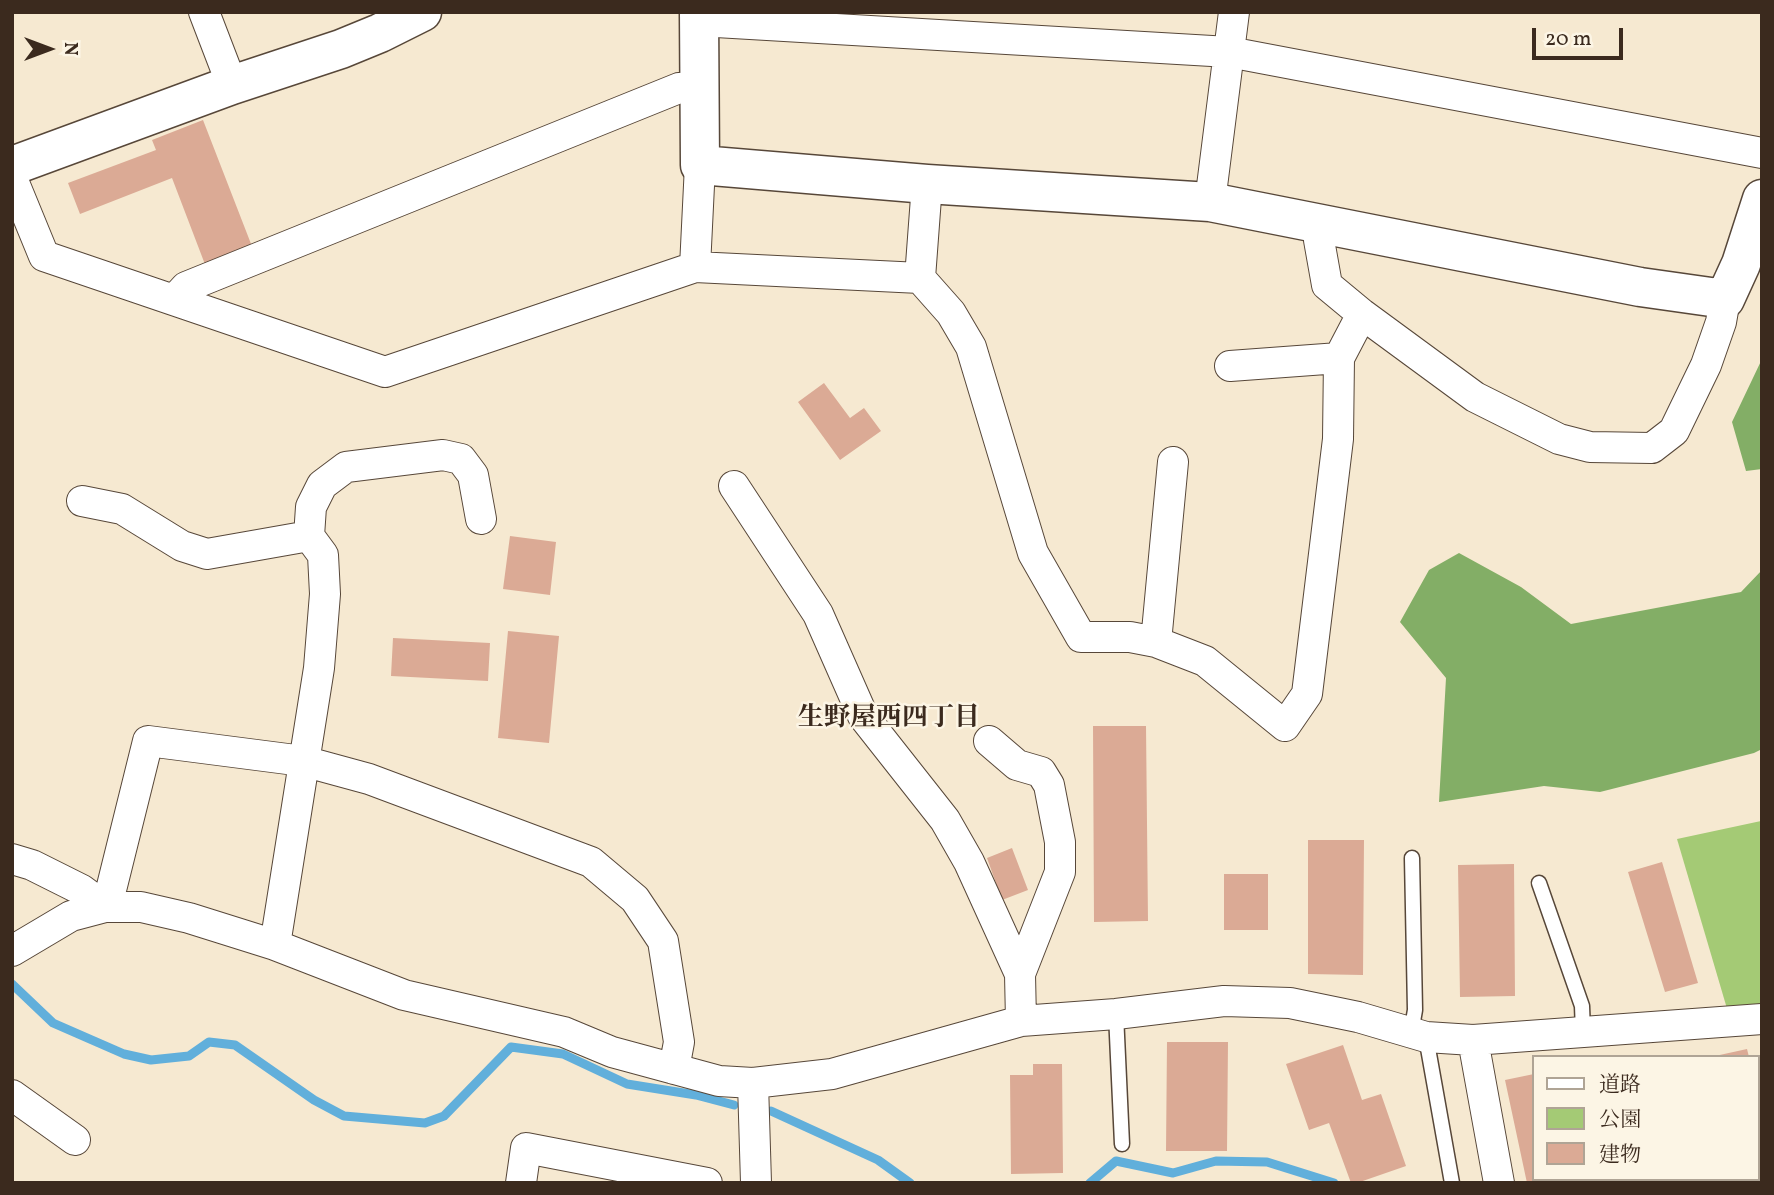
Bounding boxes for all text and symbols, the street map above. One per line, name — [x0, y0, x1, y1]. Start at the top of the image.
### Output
north arrow — [14, 14, 84, 84]
scale bar — [1536, 14, 1627, 58]
text: 20 m — [1545, 25, 1591, 54]
text: N — [57, 42, 83, 56]
district label: 生野屋西四丁目 — [798, 704, 980, 736]
legend — [1532, 1055, 1760, 1181]
text: 道路 — [1599, 1071, 1641, 1100]
text: 公園 — [1599, 1106, 1641, 1135]
text: 建物 — [1599, 1141, 1641, 1170]

